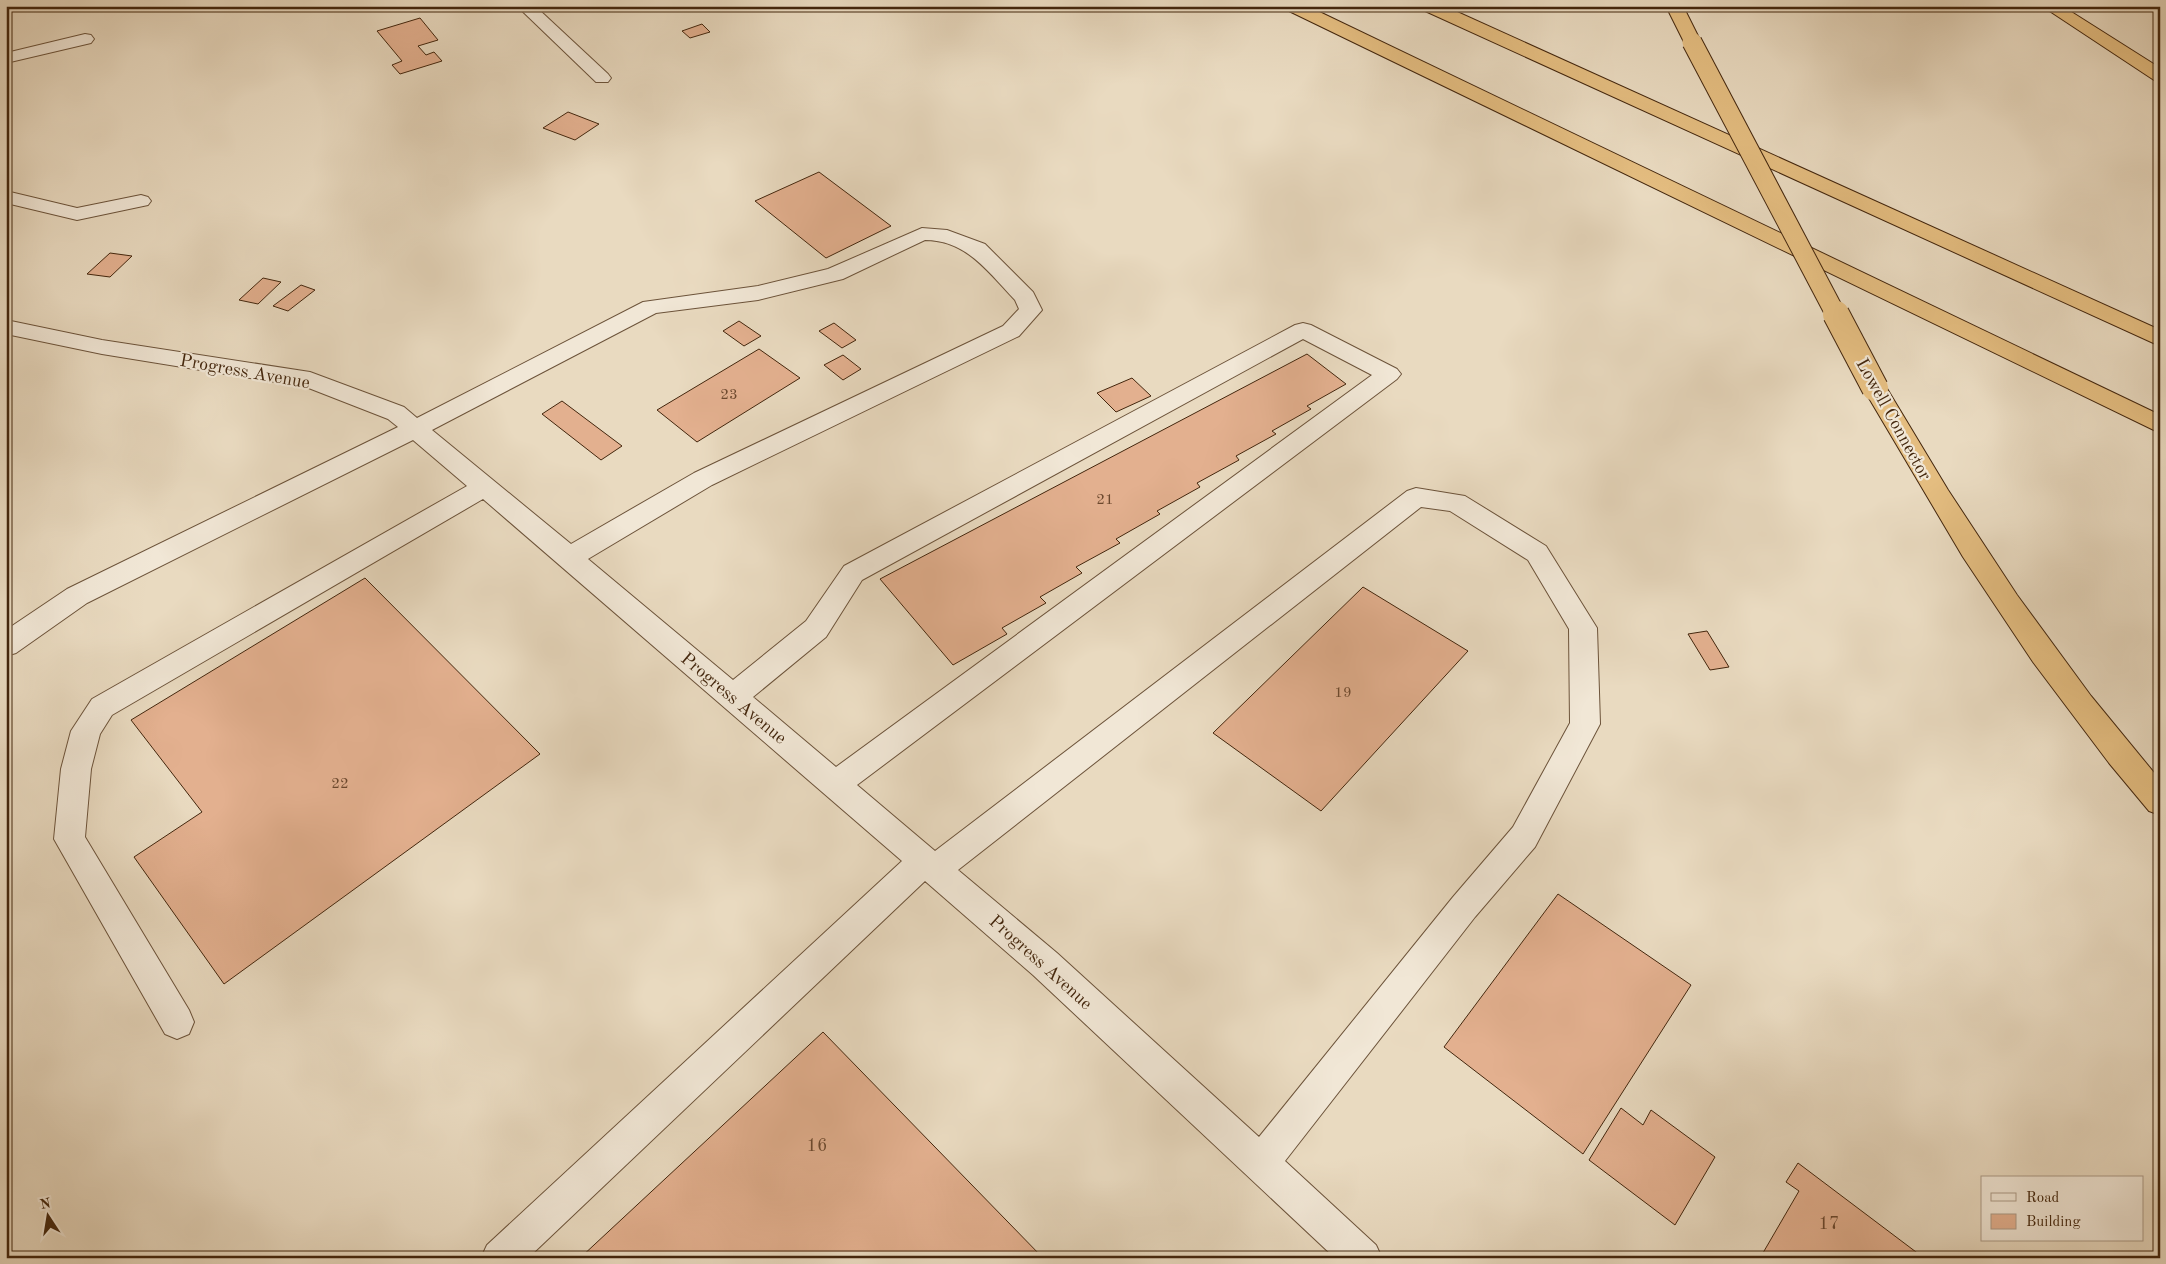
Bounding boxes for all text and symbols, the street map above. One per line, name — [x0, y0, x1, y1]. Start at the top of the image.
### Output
street label: Progress Avenue — [178, 352, 311, 392]
street label: Lowell Connector — [1852, 356, 1934, 484]
house number: 23 — [720, 388, 738, 403]
house number: 21 — [1096, 493, 1114, 508]
street label: Progress Avenue — [677, 650, 790, 748]
house number: 19 — [1334, 686, 1352, 701]
house number: 22 — [331, 777, 349, 792]
street label: Progress Avenue — [985, 912, 1095, 1014]
house number: 16 — [807, 1137, 827, 1155]
legend — [1981, 1176, 2144, 1242]
text: Road — [2026, 1191, 2060, 1206]
north arrow — [22, 1192, 72, 1242]
text: N — [39, 1196, 52, 1212]
house number: 17 — [1819, 1215, 1839, 1233]
text: Building — [2026, 1215, 2081, 1230]

